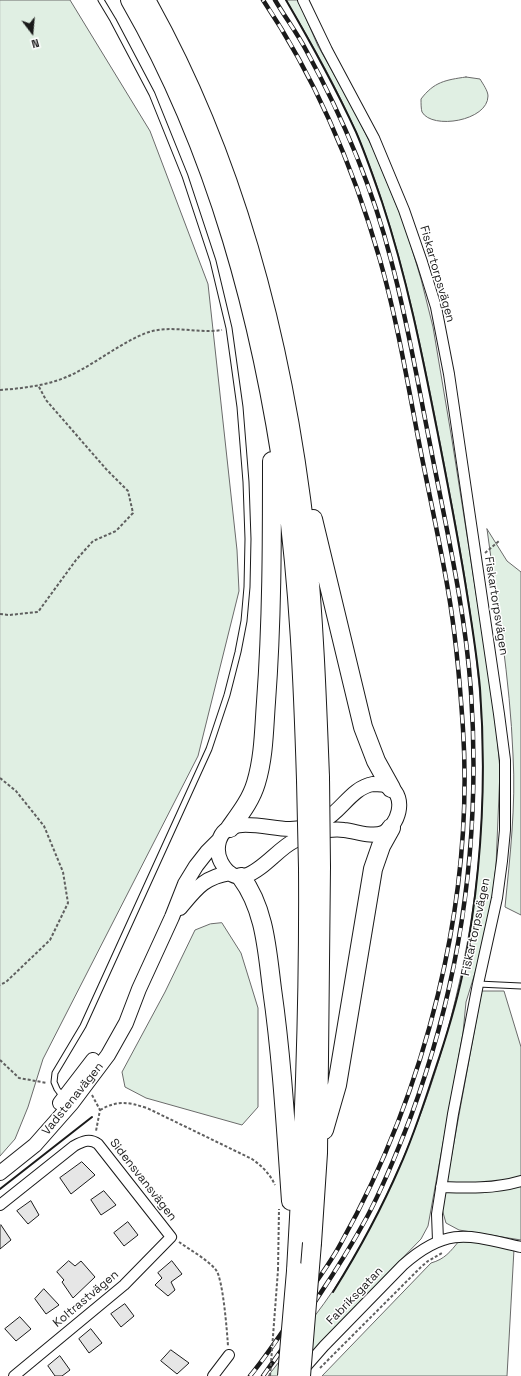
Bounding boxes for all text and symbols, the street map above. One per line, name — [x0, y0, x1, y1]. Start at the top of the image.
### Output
north arrow — [12, 12, 52, 52]
text: N — [30, 36, 41, 51]
street label: Fiskartorpsvägen — [416, 224, 458, 324]
street label: Fiskartorpsvägen — [481, 556, 511, 656]
street label: Fiskartorpsvägen — [459, 877, 493, 977]
street label: Vadstenavägen — [39, 1060, 107, 1138]
street label: Sidensvansvägen — [106, 1136, 180, 1224]
street label: Fabriksgatan — [324, 1264, 386, 1328]
street label: Koltrastvägen — [50, 1267, 122, 1331]

